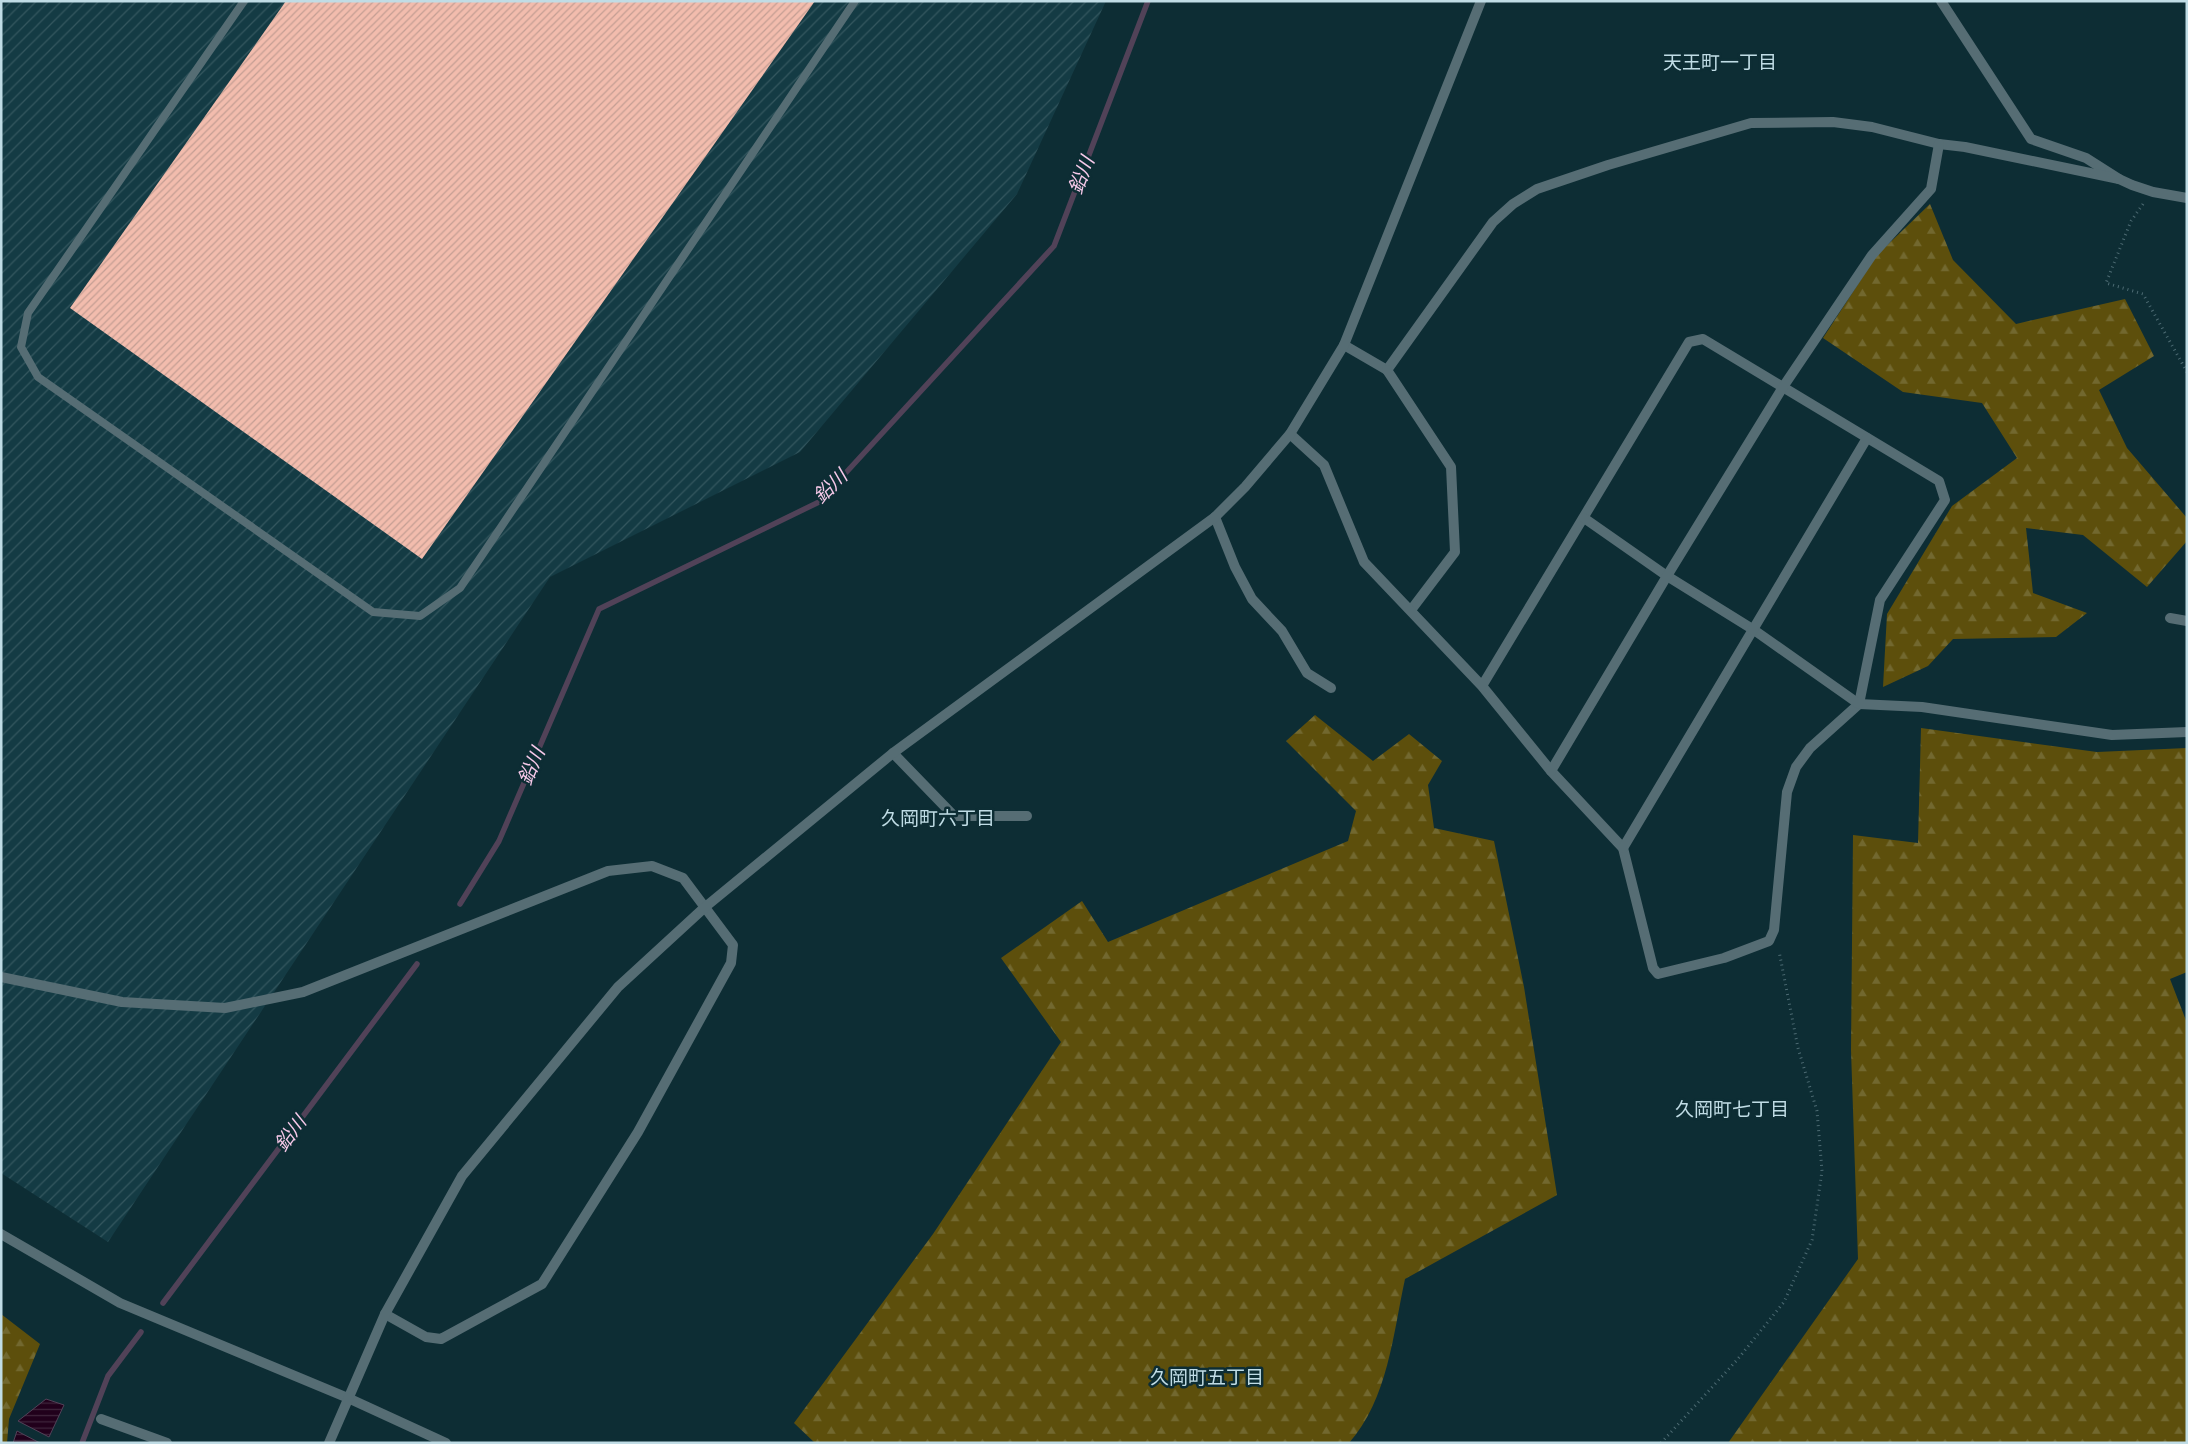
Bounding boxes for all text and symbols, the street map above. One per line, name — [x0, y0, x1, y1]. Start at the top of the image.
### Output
district label: 天王町一丁目 — [1663, 51, 1777, 75]
water label: 鉛川 — [1064, 151, 1101, 197]
water label: 鉛川 — [809, 464, 854, 509]
water label: 鉛川 — [513, 742, 551, 789]
district label: 久岡町六丁目 — [881, 807, 995, 831]
district label: 久岡町七丁目 — [1675, 1098, 1789, 1122]
water label: 鉛川 — [270, 1110, 313, 1156]
district label: 久岡町五丁目 — [1150, 1366, 1264, 1390]

